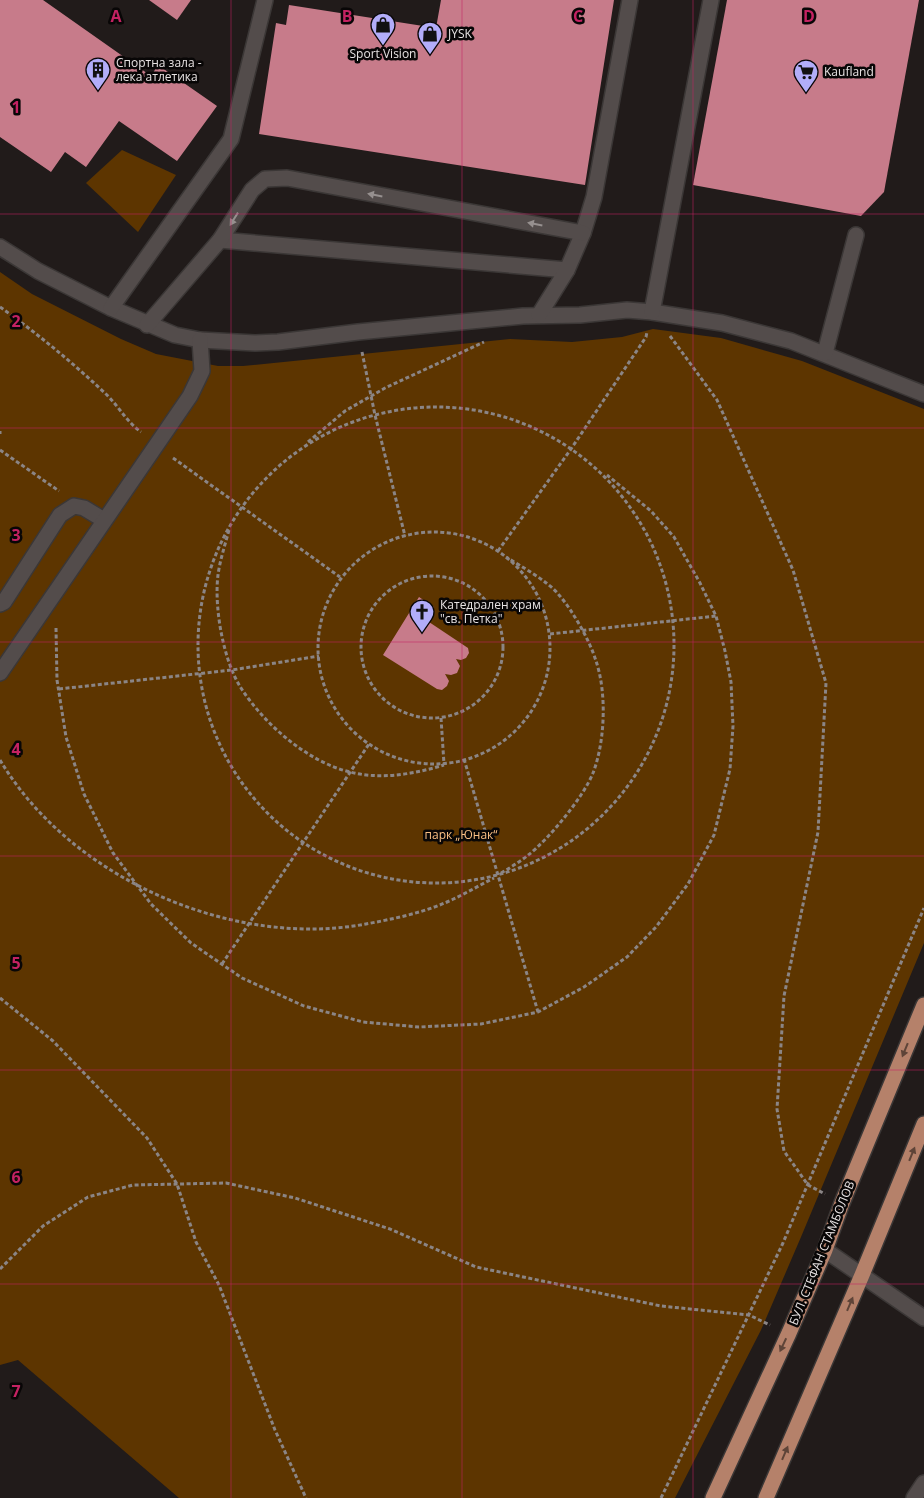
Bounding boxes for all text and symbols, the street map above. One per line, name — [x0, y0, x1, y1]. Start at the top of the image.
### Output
text: A — [110, 5, 122, 27]
text: B — [342, 5, 352, 27]
text: C — [573, 5, 583, 27]
text: D — [803, 5, 815, 27]
shop icon: Sport Vision — [370, 12, 396, 46]
shop icon: JYSK — [417, 21, 443, 55]
place label: JYSK — [447, 25, 473, 42]
place label: Sport Vision — [350, 45, 416, 62]
place label: Спортна зала - лека атлетика — [116, 54, 202, 85]
building icon: Спортна зала - лека атлетика — [85, 57, 111, 91]
supermarket icon: Kaufland — [793, 59, 819, 93]
place label: Kaufland — [824, 63, 874, 80]
text: 1 — [11, 96, 21, 118]
one-way arrow — [366, 190, 382, 198]
one-way arrow — [229, 212, 238, 225]
one-way arrow — [526, 220, 542, 228]
text: 2 — [11, 310, 21, 332]
text: 3 — [11, 524, 21, 546]
place label: Катедрален храм "св. Петка" — [440, 596, 541, 627]
church icon: Катедрален храм "св. Петка" — [409, 599, 435, 633]
text: 4 — [11, 738, 21, 760]
park label: парк „Юнак“ — [425, 826, 498, 843]
text: 5 — [11, 952, 21, 974]
one-way arrow — [901, 1043, 909, 1057]
one-way arrow — [908, 1147, 916, 1161]
text: 6 — [11, 1166, 21, 1188]
street label: БУЛ. СТЕФАН СТАМБОЛОВ — [785, 1178, 858, 1327]
one-way arrow — [846, 1297, 854, 1311]
one-way arrow — [779, 1338, 787, 1352]
text: 7 — [11, 1380, 21, 1402]
one-way arrow — [782, 1446, 790, 1460]

